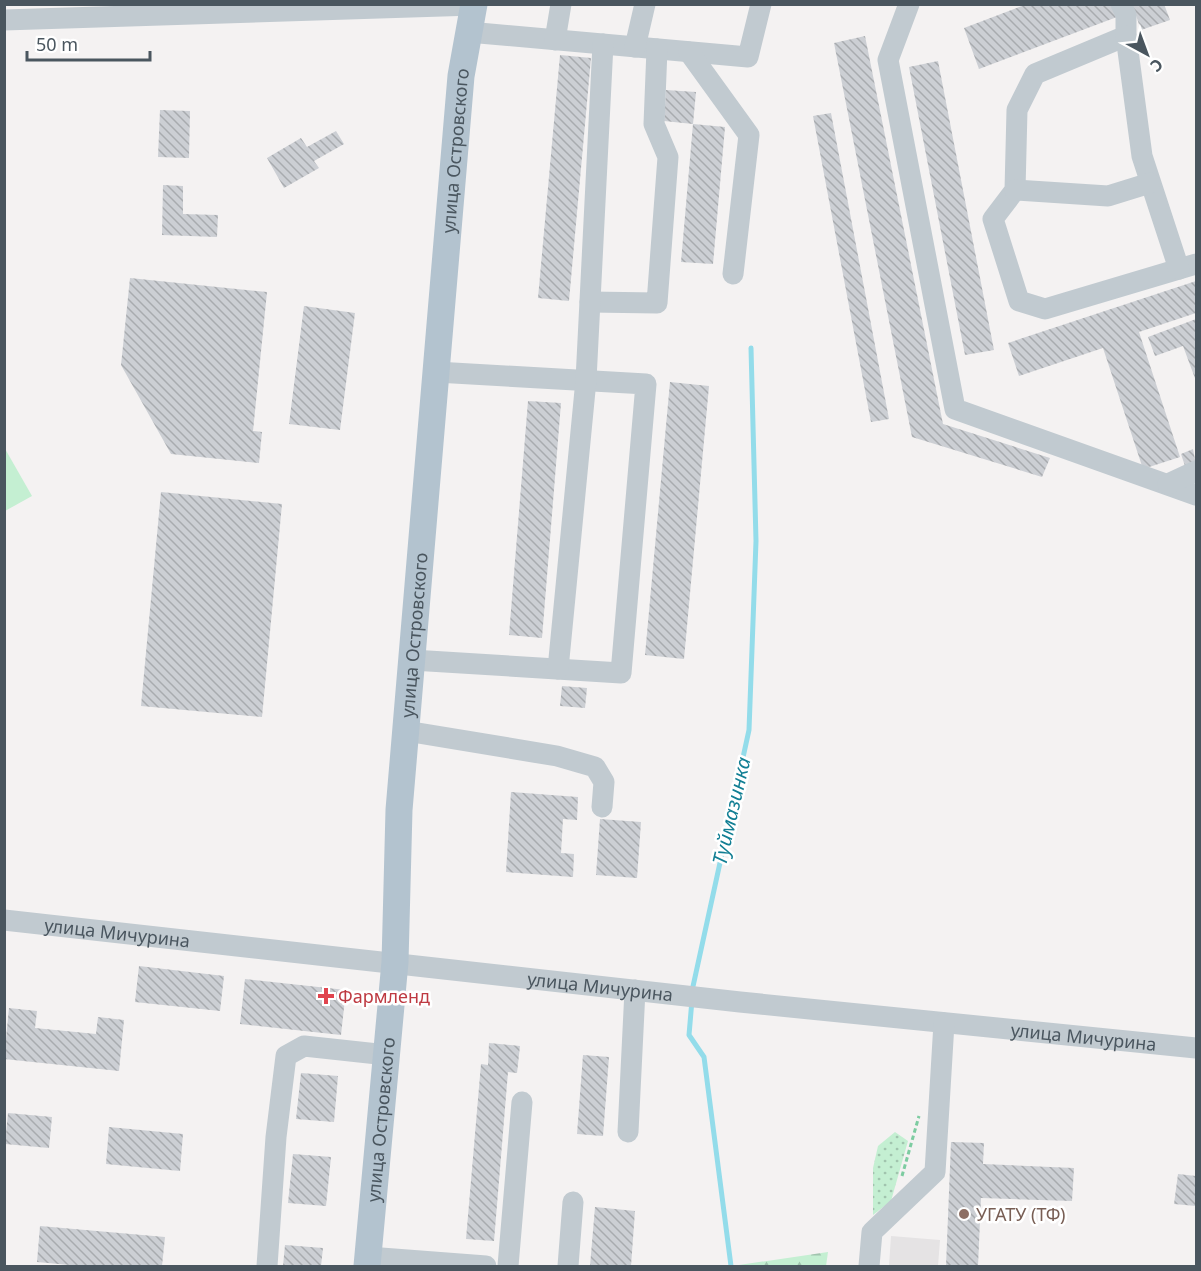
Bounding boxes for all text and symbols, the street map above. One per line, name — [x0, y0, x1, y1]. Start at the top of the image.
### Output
scale bar — [27, 24, 150, 62]
north arrow — [1117, 24, 1177, 84]
text: 50 m — [36, 32, 78, 56]
text: С — [1146, 54, 1168, 77]
street label: улица Островского — [436, 66, 474, 234]
street label: улица Островского — [395, 551, 433, 719]
water label: Туймазинка — [705, 754, 757, 868]
street label: улица Мичурина — [43, 913, 191, 953]
street label: улица Мичурина — [526, 966, 674, 1006]
place label: Фармленд — [338, 984, 430, 1008]
marker: Фармленд — [319, 989, 333, 1003]
street label: улица Мичурина — [1010, 1017, 1158, 1056]
street label: улица Островского — [361, 1036, 400, 1203]
place label: УГАТУ (ТФ) — [976, 1202, 1065, 1226]
marker: УГАТУ (ТФ) — [957, 1207, 971, 1221]

